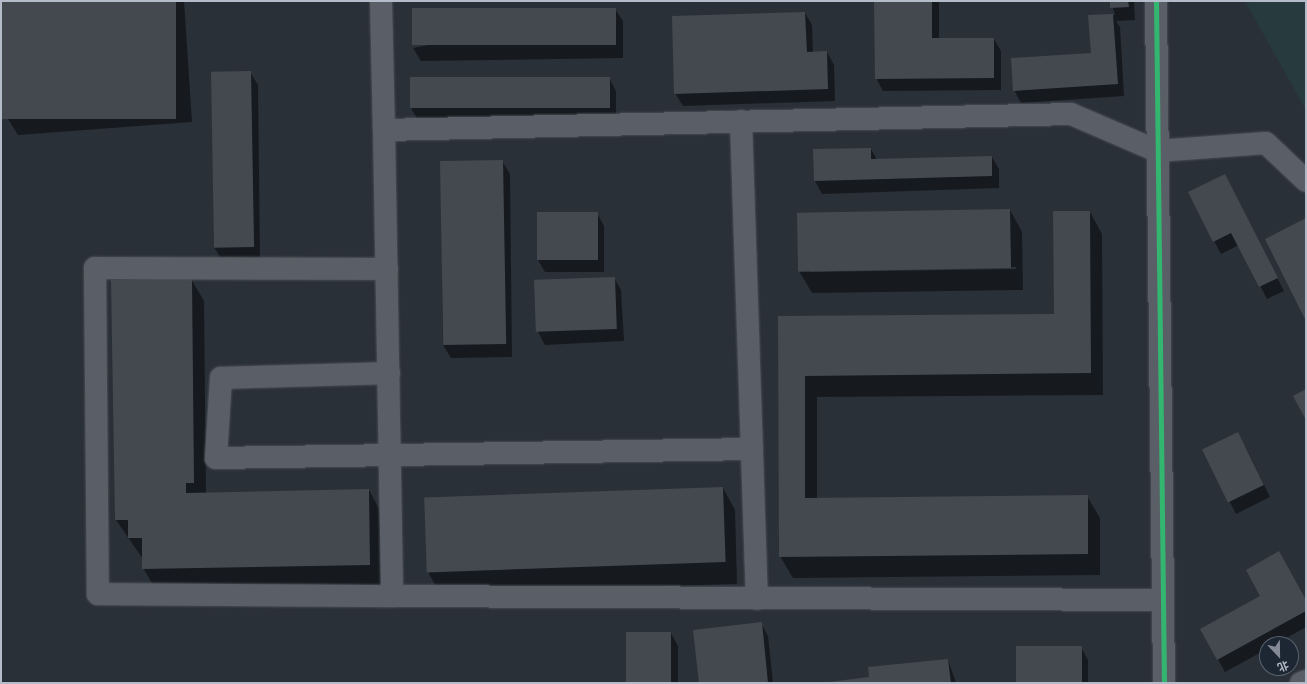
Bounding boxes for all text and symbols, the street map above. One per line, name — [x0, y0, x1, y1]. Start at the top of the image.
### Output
north arrow — [1259, 636, 1299, 676]
text: 北 — [1276, 659, 1290, 674]

